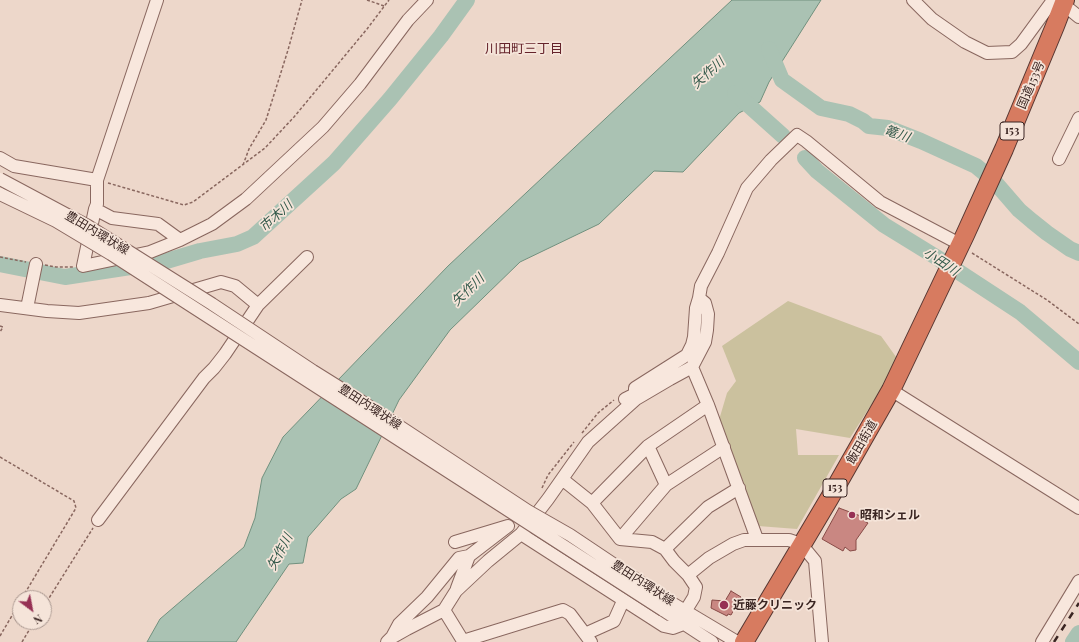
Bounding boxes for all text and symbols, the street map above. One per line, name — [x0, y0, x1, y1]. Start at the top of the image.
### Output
district label: 川田町三丁目 — [485, 41, 563, 57]
water label: 矢作川 — [688, 54, 728, 92]
street label: 国道153号 — [1014, 59, 1048, 111]
water label: 篭川 — [882, 122, 912, 146]
road number: 153 — [1000, 122, 1024, 140]
water label: 市木川 — [256, 197, 296, 235]
street label: 豊田内環状線 — [62, 208, 132, 258]
water label: 小田川 — [920, 245, 962, 279]
water label: 矢作川 — [449, 271, 487, 309]
street label: 豊田内環状線 — [336, 381, 404, 433]
street label: 飯田街道 — [844, 418, 880, 466]
road number: 153 — [823, 479, 847, 497]
place label: 昭和シェル — [860, 508, 920, 522]
marker: 昭和シェル — [847, 510, 857, 520]
water label: 矢作川 — [264, 531, 296, 573]
street label: 豊田内環状線 — [609, 557, 677, 609]
north arrow — [12, 590, 52, 630]
place label: 近藤クリニック — [733, 598, 817, 612]
marker: 近藤クリニック — [718, 599, 730, 611]
text: N — [31, 611, 45, 628]

